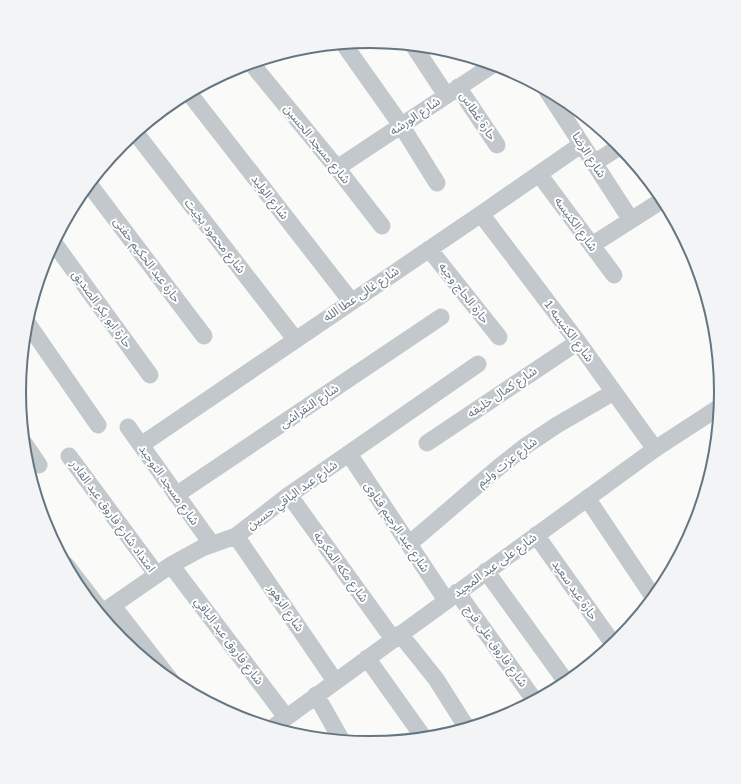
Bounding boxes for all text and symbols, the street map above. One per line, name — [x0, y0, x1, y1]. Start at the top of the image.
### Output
street label: حارة غطاس — [457, 89, 499, 143]
street label: شارع الورشه — [387, 94, 444, 140]
street label: شارع مسجد الحسين — [279, 102, 353, 188]
street label: شارع الرضا — [567, 130, 609, 181]
street label: شارع الوليد — [247, 172, 292, 223]
street label: شارع الكنيسه — [550, 194, 600, 255]
street label: شارع محمود بخيت — [180, 196, 248, 277]
street label: حارة عبد الحكيم حفنى — [109, 215, 184, 306]
street label: حارة الحاج وجيه — [434, 260, 492, 328]
street label: شارع غالى عطا الله — [320, 264, 403, 326]
street label: حارة ابو بكر الصديق — [68, 268, 135, 351]
street label: شارع الكنيسه 1 — [540, 297, 597, 366]
street label: شارع كمال خليفه — [465, 364, 540, 422]
street label: شارع النقراشى — [277, 381, 342, 433]
street label: شارع عزت وليم — [474, 434, 541, 491]
street label: شارع مسجد التوحيد — [134, 442, 202, 529]
street label: امتداد شارع فاروق عبد القادر — [65, 456, 159, 576]
street label: شارع عبد الباقي حسين — [244, 458, 342, 535]
street label: شارع عبد الرحيم قناوى — [360, 479, 432, 576]
street label: شارع مكه المكرمة — [309, 529, 371, 606]
street label: شارع على عبد المجيد — [451, 530, 541, 602]
street label: حارة عيد سعيد — [549, 558, 601, 622]
street label: شارع الزهور — [263, 581, 307, 635]
street label: شارع فاروق عبد الباقي — [189, 595, 266, 689]
street label: شارع فاروق على فرج — [460, 602, 530, 691]

